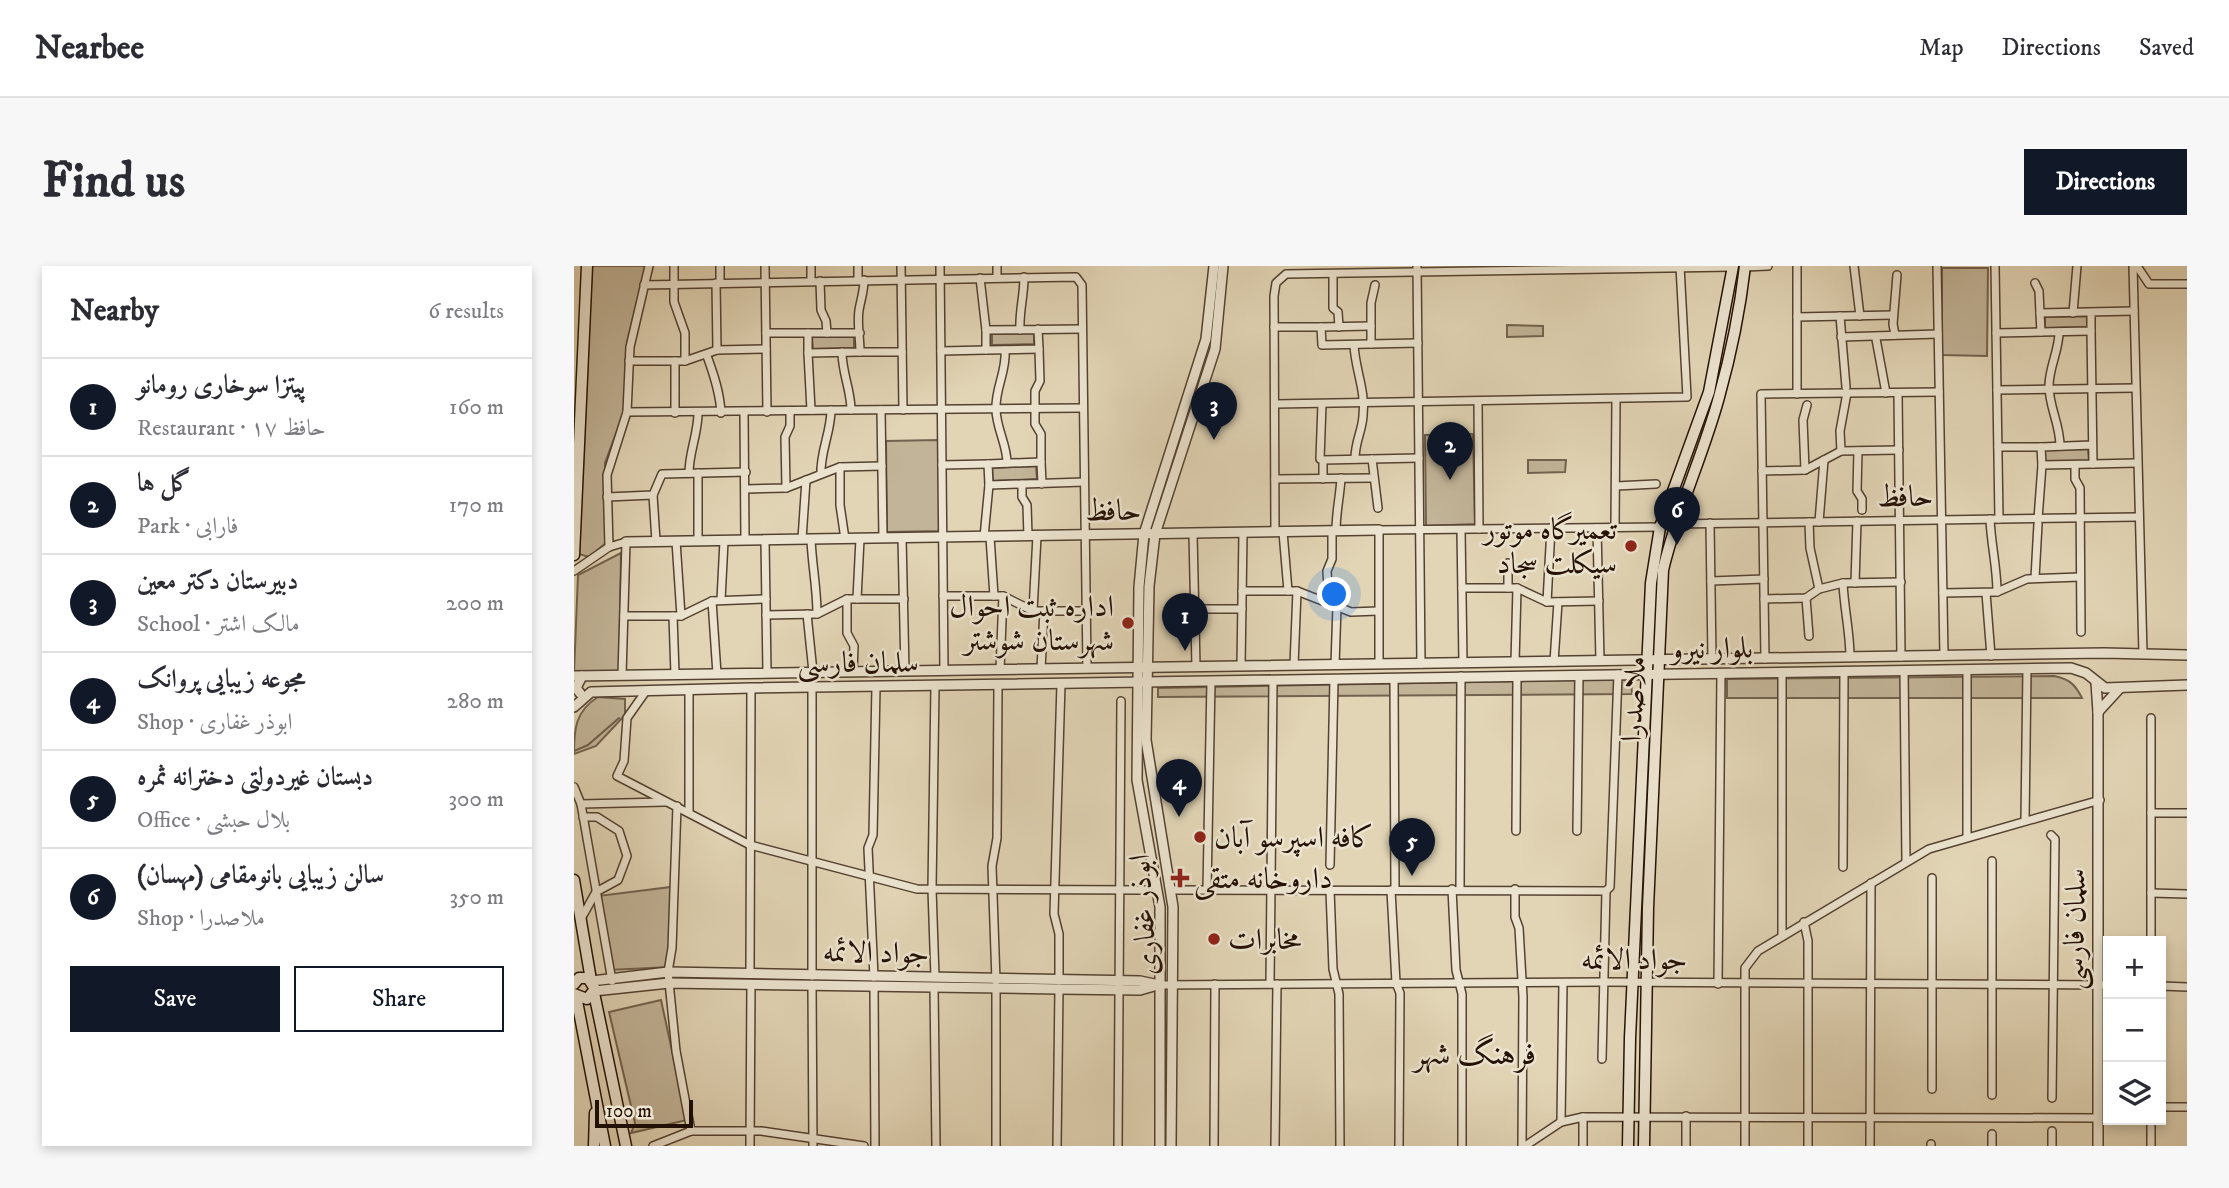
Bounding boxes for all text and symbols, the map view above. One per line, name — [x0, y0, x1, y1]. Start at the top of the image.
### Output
text: Nearbee — [35, 28, 144, 69]
text: Map — [1919, 33, 1964, 63]
text: Directions — [2002, 33, 2101, 63]
text: Saved — [2139, 33, 2194, 63]
button: Directions — [2024, 149, 2187, 215]
text: Find us — [42, 151, 185, 213]
text: Nearby — [70, 293, 159, 330]
text: 6 results — [428, 297, 504, 326]
text: پیتزا سوخاری رومانو — [137, 369, 307, 402]
pin: 3 — [1191, 382, 1237, 440]
text: 1 — [89, 393, 97, 422]
text: 160 m — [449, 393, 504, 422]
text: Restaurant · حافظ ۱۷ — [137, 414, 326, 443]
pin: 2 — [1427, 422, 1473, 480]
text: گل ها — [137, 467, 191, 500]
street label: حافظ — [1876, 479, 1934, 516]
pin: 6 — [1654, 487, 1700, 545]
text: 2 — [87, 491, 99, 520]
text: 170 m — [449, 491, 504, 520]
street label: حافظ — [1084, 493, 1142, 530]
place label: تعمیرگاه موتور سیکلت سجاد — [1481, 511, 1617, 583]
text: Park · فارابی — [137, 512, 238, 541]
marker: تعمیرگاه موتور سیکلت سجاد — [1623, 538, 1639, 554]
text: دبیرستان دکتر معین — [137, 565, 298, 598]
your location — [1317, 577, 1351, 611]
text: 3 — [89, 589, 97, 618]
text: 200 m — [446, 589, 504, 618]
place label: اداره ثبت احوال شهرستان شوشتر — [949, 589, 1114, 660]
pin: 1 — [1162, 593, 1208, 651]
text: School · مالک اشتر — [137, 610, 300, 639]
marker: اداره ثبت احوال شهرستان شوشتر — [1120, 615, 1136, 631]
street label: بلوار نیرو — [1668, 630, 1753, 669]
street label: سلمان فارسی — [797, 645, 919, 683]
street label: ملاصدرا — [1614, 655, 1655, 743]
text: مجوعه زیبایی پروانک — [137, 663, 305, 696]
text: 4 — [86, 687, 100, 716]
text: 280 m — [447, 687, 504, 716]
text: Shop · ابوذر غفاری — [137, 708, 293, 737]
pin: 4 — [1156, 759, 1202, 817]
text: دبستان غیردولتی دخترانه ثمره — [137, 761, 373, 794]
text: 5 — [87, 785, 99, 814]
text: 300 m — [448, 785, 504, 814]
text: Office · بلال حبشی — [137, 806, 290, 835]
pin: 5 — [1389, 818, 1435, 876]
place label: کافه اسپرسو آبان — [1214, 819, 1374, 857]
marker: کافه اسپرسو آبان — [1192, 829, 1208, 845]
street label: ابوذر غفاری — [1122, 853, 1167, 977]
text: سالن زیبایی بانومقامی (مهسان) — [137, 859, 384, 892]
place label: داروخانه متقی — [1194, 861, 1333, 900]
street label: سلمان فارسی — [2056, 868, 2096, 990]
marker: داروخانه متقی — [1172, 870, 1188, 886]
text: 6 — [87, 883, 99, 912]
text: 350 m — [449, 883, 504, 912]
text: Shop · ملاصدرا — [137, 904, 265, 933]
place label: مخابرات — [1228, 922, 1302, 959]
marker: مخابرات — [1206, 931, 1222, 947]
street label: جواد الائمه — [822, 934, 930, 973]
map controls — [2103, 936, 2166, 1125]
button: + — [2103, 936, 2166, 999]
street label: جواد الائمه — [1581, 942, 1687, 979]
button: Save — [70, 966, 280, 1032]
button: Share — [294, 966, 504, 1032]
button: − — [2103, 999, 2166, 1062]
district label: فرهنگ شهر — [1411, 1033, 1536, 1075]
button: layers — [2103, 1062, 2166, 1125]
scale bar — [595, 1097, 693, 1129]
text: 100 m — [606, 1100, 652, 1123]

